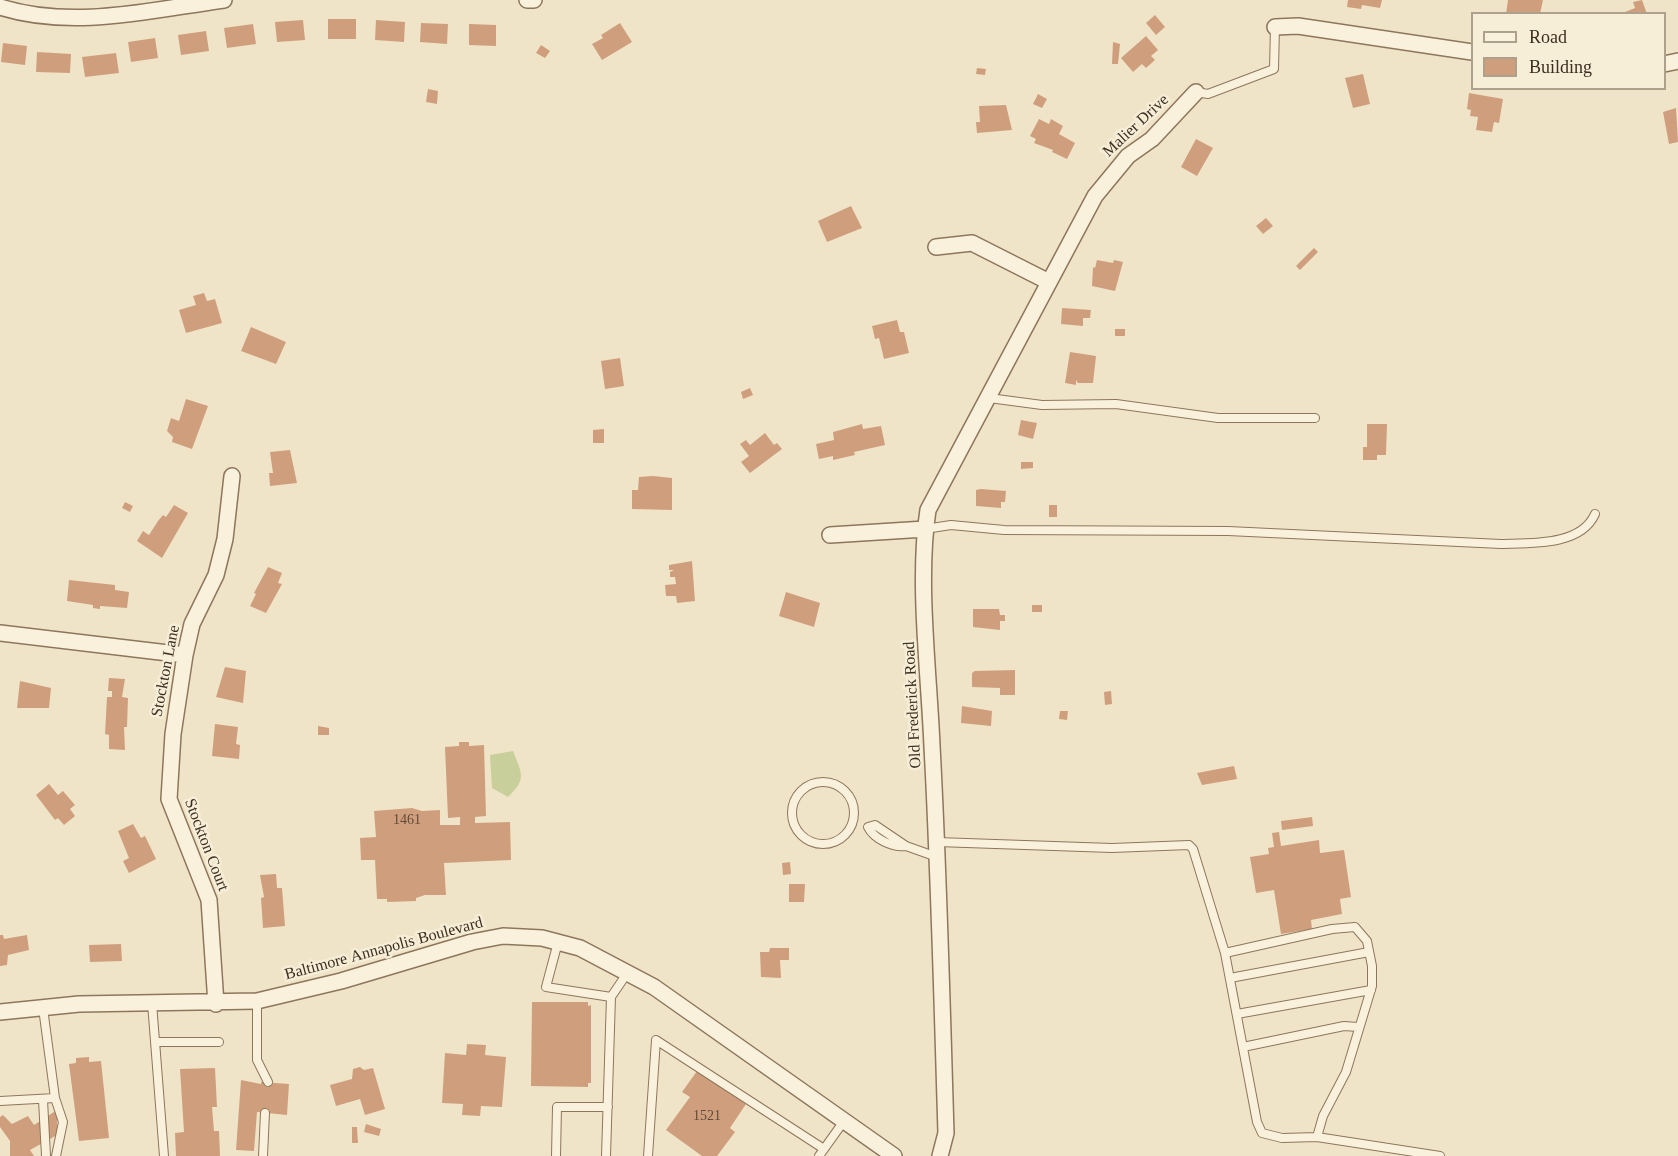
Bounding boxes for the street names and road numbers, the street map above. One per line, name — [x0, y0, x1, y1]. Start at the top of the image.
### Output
street label: Malier Drive — [1099, 91, 1173, 161]
street label: Stockton Lane — [148, 624, 184, 718]
street label: Old Frederick Road — [900, 641, 926, 769]
street label: Stockton Court — [180, 796, 232, 894]
street label: Baltimore Annapolis Boulevard — [283, 913, 485, 985]

